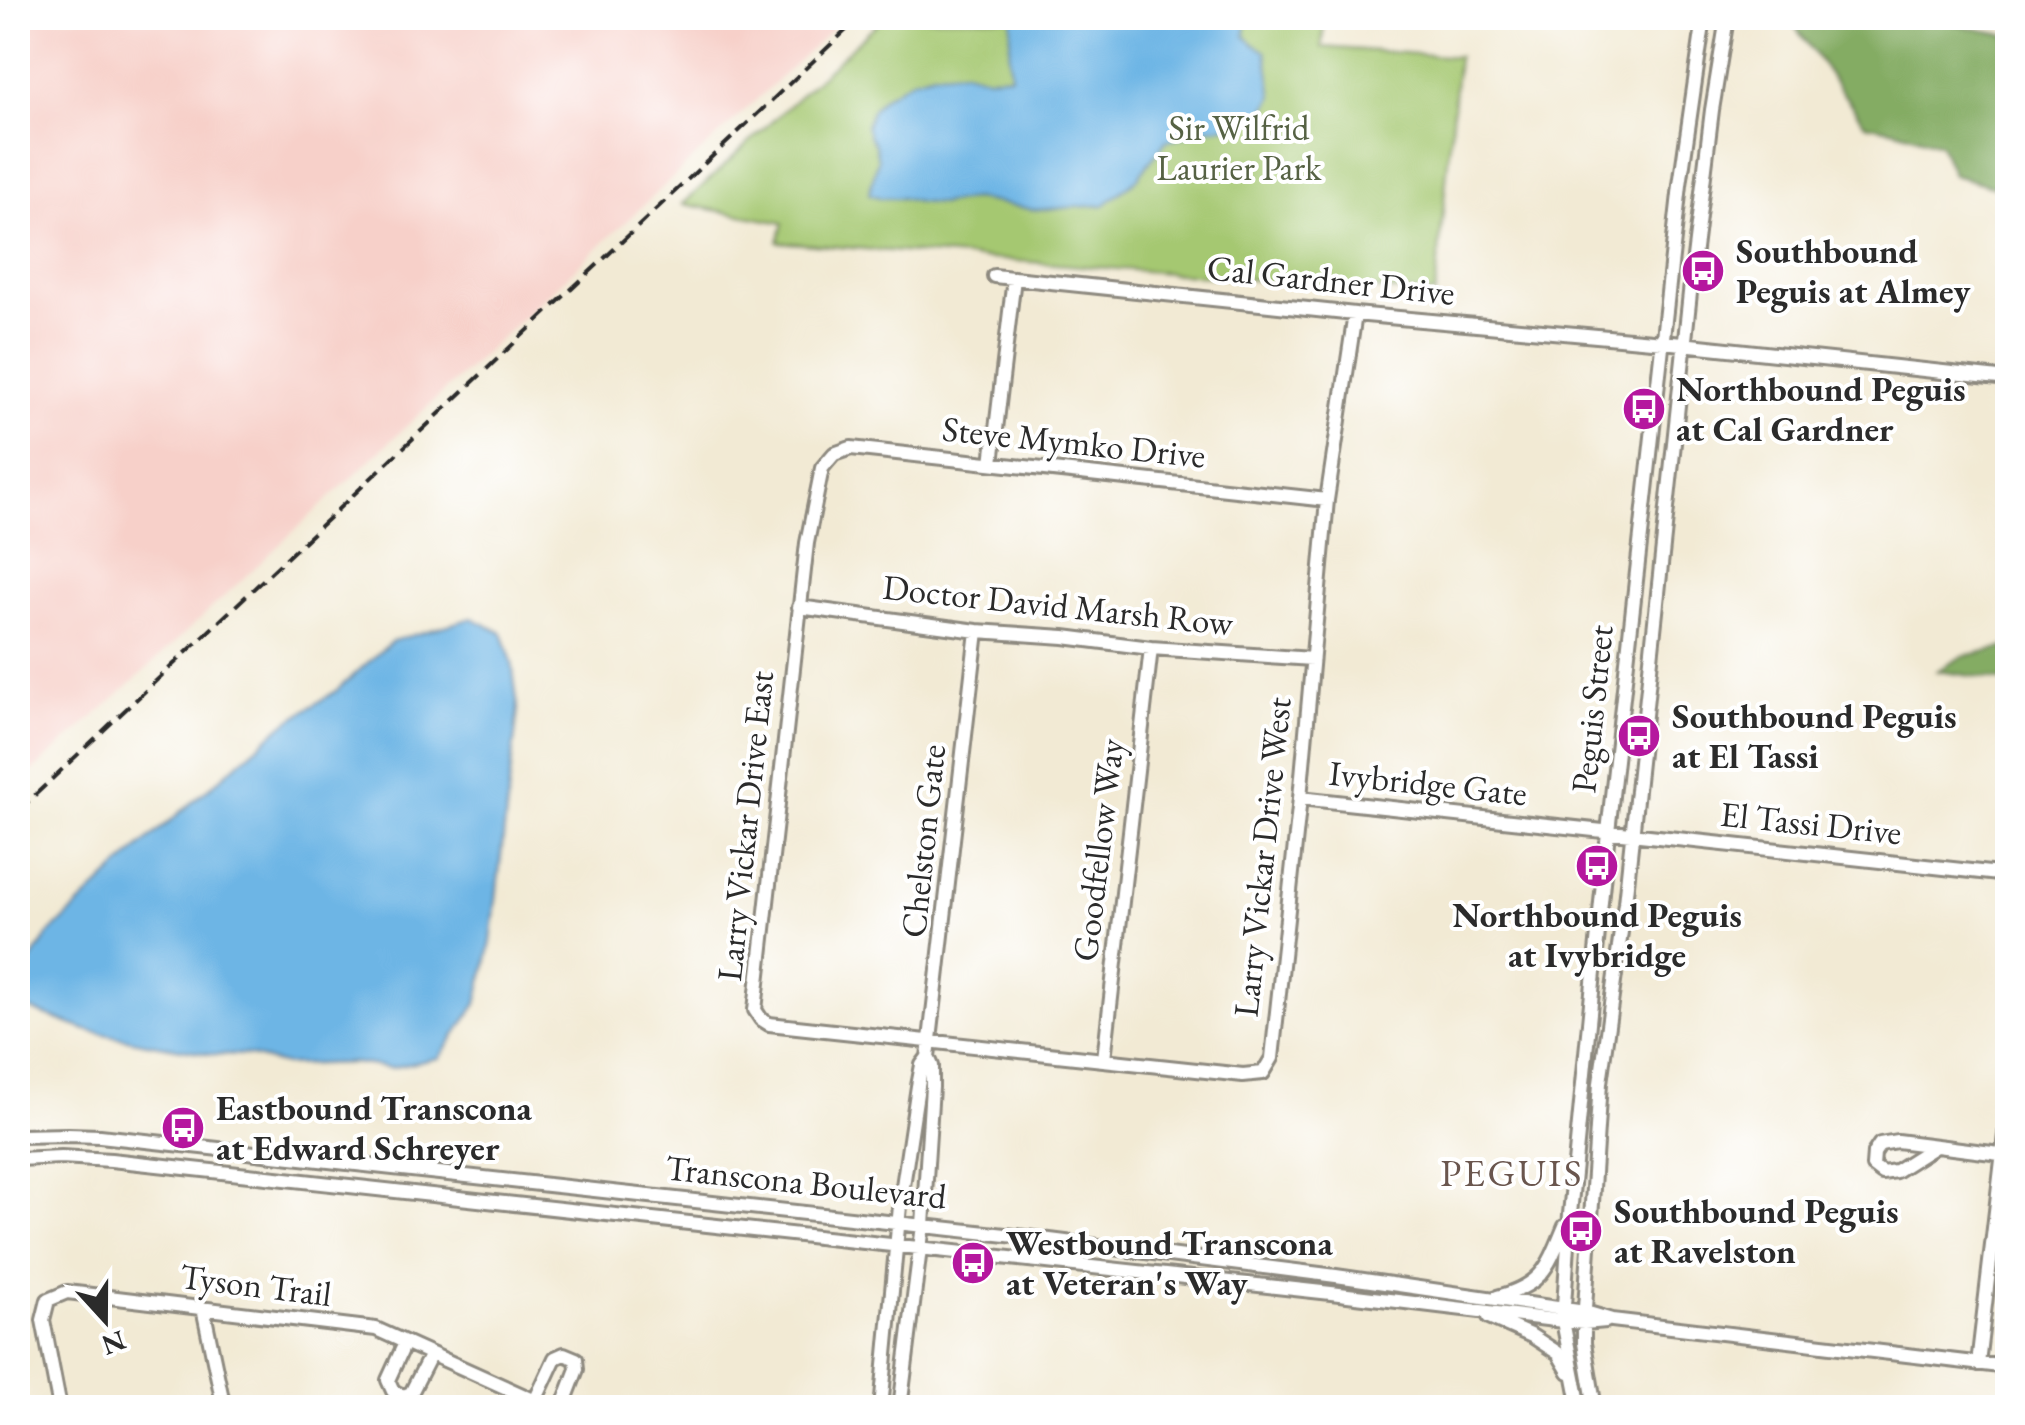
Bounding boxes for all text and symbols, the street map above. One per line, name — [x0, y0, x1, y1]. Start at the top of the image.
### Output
park label: Sir Wilfrid Laurier Park — [1156, 105, 1322, 190]
place label: Southbound Peguis at Almey — [1736, 228, 1972, 313]
street label: Cal Gardner Drive — [1205, 244, 1457, 315]
bus stop icon: Southbound Peguis at Almey — [1680, 248, 1726, 294]
place label: Northbound Peguis at Cal Gardner — [1676, 366, 1966, 451]
bus stop icon: Northbound Peguis at Cal Gardner — [1621, 386, 1667, 432]
street label: Steve Mymko Drive — [940, 405, 1208, 478]
street label: Doctor David Marsh Row — [881, 564, 1236, 645]
street label: Peguis Street — [1560, 623, 1623, 795]
street label: Larry Vickar Drive East — [706, 669, 783, 983]
place label: Southbound Peguis at El Tassi — [1672, 693, 1957, 778]
street label: Larry Vickar Drive West — [1222, 695, 1301, 1019]
bus stop icon: Southbound Peguis at El Tassi — [1616, 713, 1662, 759]
street label: Goodfellow Way — [1062, 735, 1134, 964]
street label: Chelston Gate — [890, 742, 955, 940]
street label: Ivybridge Gate — [1327, 750, 1529, 815]
street label: El Tassi Drive — [1718, 791, 1904, 854]
bus stop icon: Northbound Peguis at Ivybridge — [1574, 843, 1620, 889]
place label: Northbound Peguis at Ivybridge — [1452, 892, 1742, 977]
place label: Eastbound Transcona at Edward Schreyer — [216, 1085, 533, 1170]
bus stop icon: Eastbound Transcona at Edward Schreyer — [160, 1105, 206, 1151]
street label: Transcona Boulevard — [663, 1144, 949, 1219]
district label: PEGUIS — [1440, 1148, 1584, 1197]
place label: Southbound Peguis at Ravelston — [1614, 1188, 1899, 1273]
bus stop icon: Southbound Peguis at Ravelston — [1558, 1208, 1604, 1254]
place label: Westbound Transcona at Veteran's Way — [1006, 1220, 1333, 1305]
bus stop icon: Westbound Transcona at Veteran's Way — [950, 1240, 996, 1286]
street label: Tyson Trail — [178, 1253, 334, 1316]
north arrow — [55, 1270, 155, 1370]
text: N — [97, 1322, 131, 1364]

